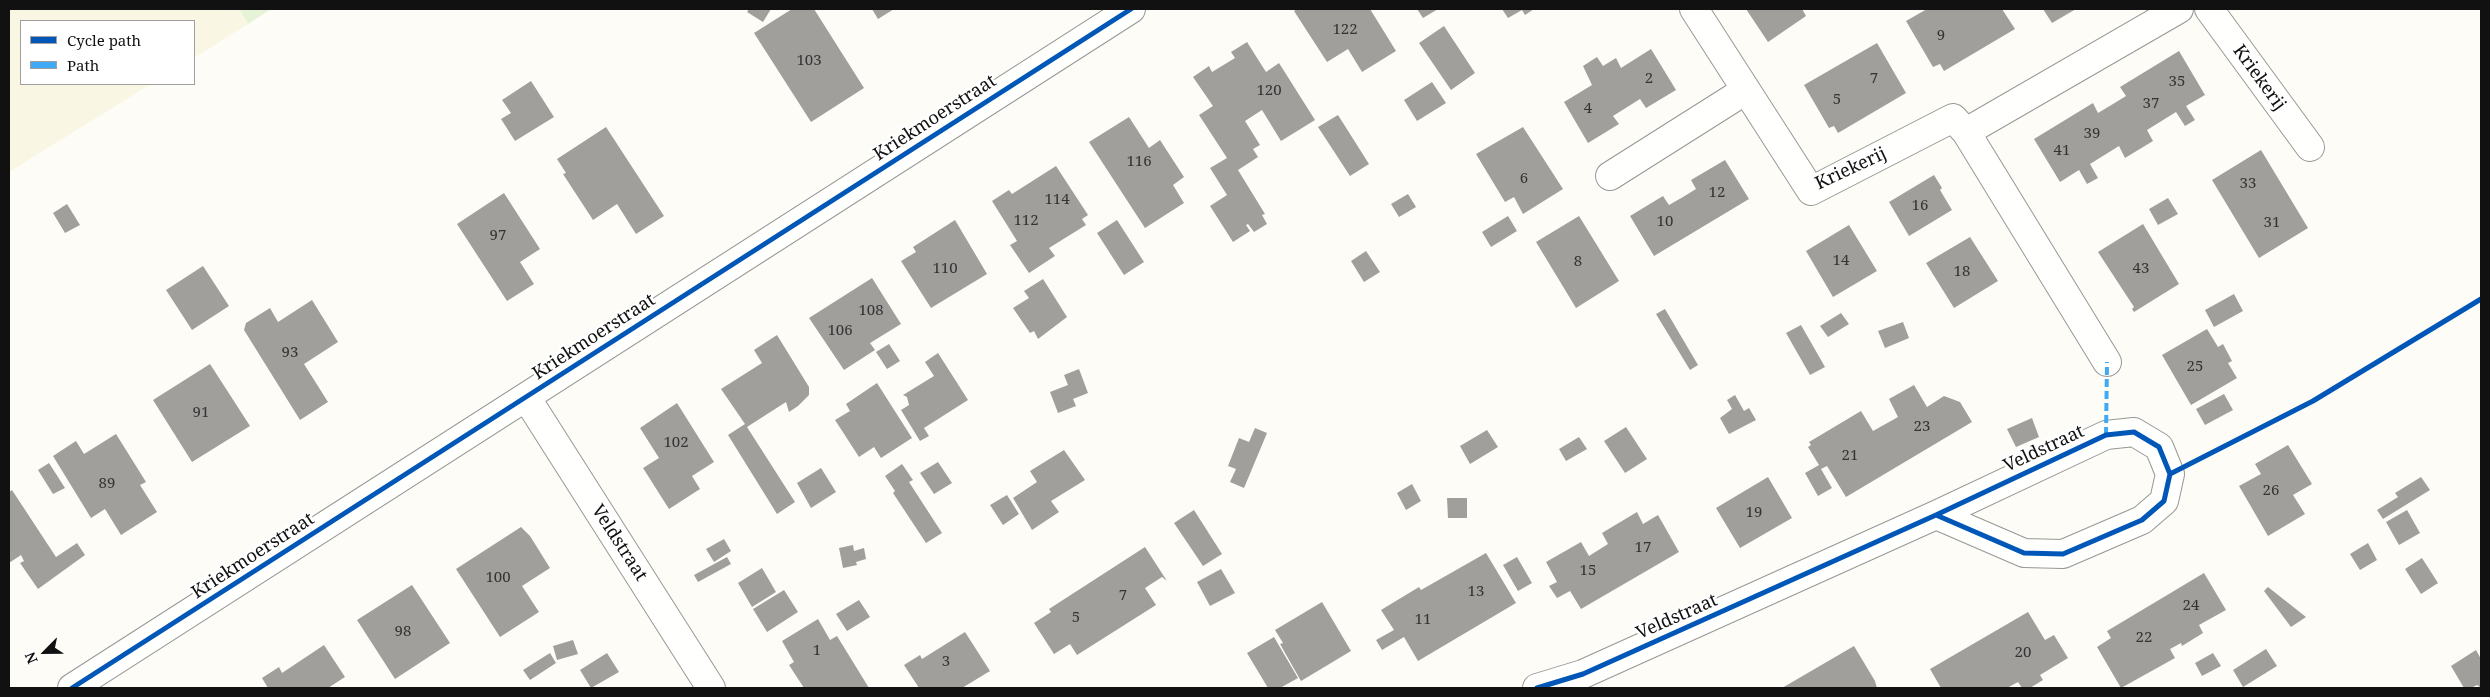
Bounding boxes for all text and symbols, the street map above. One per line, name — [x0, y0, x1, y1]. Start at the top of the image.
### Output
legend — [20, 20, 195, 85]
house number: 122 — [1332, 21, 1358, 39]
house number: 9 — [1937, 27, 1945, 45]
text: Cycle path — [67, 30, 141, 50]
street label: Kriekerij — [2228, 41, 2290, 115]
house number: 103 — [796, 52, 822, 70]
text: Path — [67, 55, 99, 75]
street label: Kriekmoerstraat — [870, 70, 1000, 166]
house number: 2 — [1645, 70, 1653, 88]
house number: 7 — [1870, 70, 1878, 88]
house number: 35 — [2169, 73, 2185, 91]
house number: 120 — [1256, 82, 1282, 100]
house number: 5 — [1833, 91, 1841, 109]
house number: 37 — [2143, 95, 2159, 113]
house number: 4 — [1584, 100, 1592, 118]
house number: 39 — [2084, 125, 2100, 143]
house number: 41 — [2054, 142, 2070, 160]
street label: Kriekerij — [1812, 143, 1890, 195]
house number: 116 — [1126, 153, 1152, 171]
house number: 6 — [1520, 170, 1528, 188]
house number: 33 — [2240, 175, 2256, 193]
house number: 12 — [1709, 184, 1725, 202]
house number: 114 — [1044, 191, 1070, 209]
house number: 16 — [1912, 197, 1928, 215]
house number: 112 — [1013, 212, 1039, 230]
house number: 10 — [1657, 213, 1673, 231]
house number: 31 — [2264, 214, 2280, 232]
house number: 97 — [490, 227, 506, 245]
house number: 14 — [1833, 252, 1849, 270]
house number: 8 — [1574, 253, 1582, 271]
house number: 110 — [932, 260, 958, 278]
house number: 43 — [2133, 260, 2149, 278]
house number: 18 — [1954, 263, 1970, 281]
street label: Kriekmoerstraat — [529, 289, 659, 385]
house number: 108 — [858, 302, 884, 320]
house number: 106 — [827, 322, 853, 340]
house number: 93 — [282, 344, 298, 362]
house number: 25 — [2187, 358, 2203, 376]
house number: 91 — [193, 404, 209, 422]
house number: 23 — [1914, 418, 1930, 436]
street label: Veldstraat — [2000, 421, 2088, 477]
house number: 102 — [663, 434, 689, 452]
house number: 21 — [1842, 447, 1858, 465]
house number: 89 — [99, 475, 115, 493]
house number: 26 — [2263, 482, 2279, 500]
street label: Veldstraat — [586, 501, 652, 585]
house number: 19 — [1746, 504, 1762, 522]
street label: Kriekmoerstraat — [188, 508, 318, 604]
house number: 17 — [1635, 539, 1651, 557]
house number: 15 — [1580, 562, 1596, 580]
house number: 100 — [485, 569, 511, 587]
house number: 13 — [1468, 583, 1484, 601]
house number: 7 — [1119, 587, 1127, 605]
street label: Veldstraat — [1633, 590, 1721, 644]
house number: 24 — [2183, 597, 2199, 615]
house number: 5 — [1072, 609, 1080, 627]
house number: 11 — [1415, 611, 1431, 629]
house number: 98 — [395, 623, 411, 641]
north arrow — [20, 627, 70, 677]
house number: 22 — [2136, 629, 2152, 647]
house number: 1 — [813, 642, 821, 660]
house number: 20 — [2015, 644, 2031, 662]
text: N — [20, 649, 42, 667]
house number: 3 — [942, 653, 950, 671]

